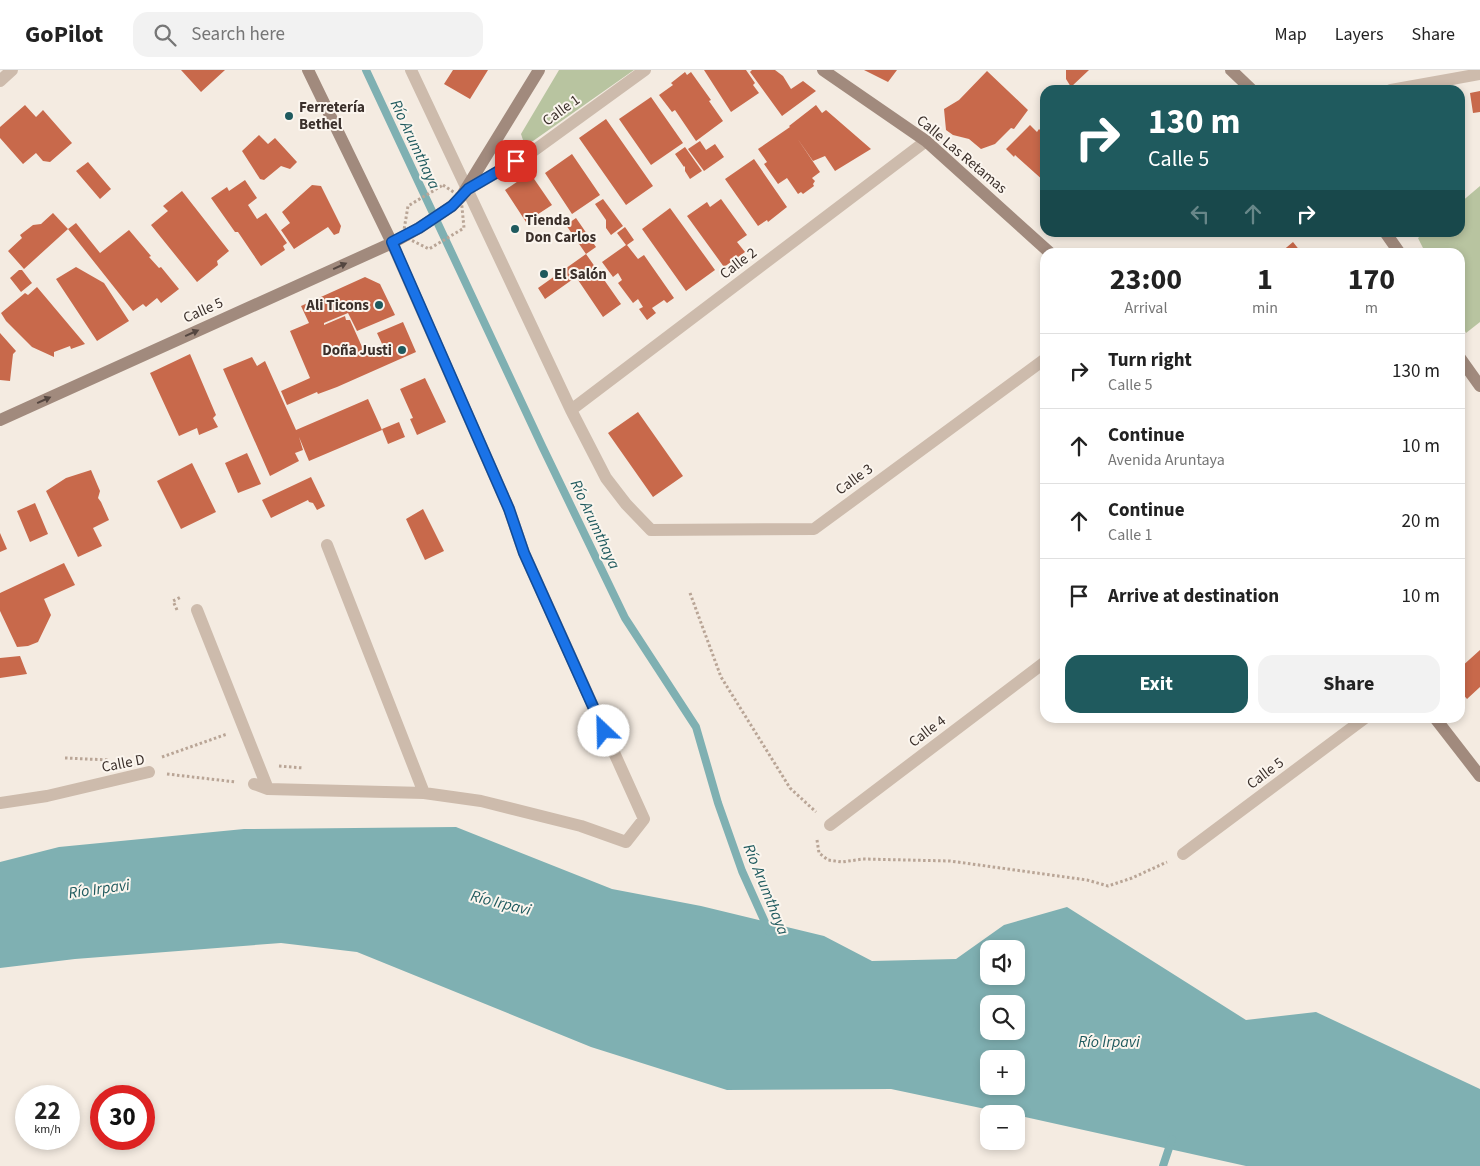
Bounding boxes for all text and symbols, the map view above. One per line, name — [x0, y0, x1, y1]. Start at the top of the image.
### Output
search box — [133, 12, 483, 57]
text: GoPilot — [25, 17, 103, 52]
icon: search — [151, 21, 179, 49]
text: Search here — [191, 21, 285, 48]
text: Map — [1275, 22, 1307, 47]
text: Layers — [1335, 22, 1384, 47]
text: Share — [1412, 22, 1455, 47]
street label: Calle 1 — [538, 90, 584, 131]
water label: Río Arumthaya — [385, 96, 446, 193]
place label: Ferretería Bethel — [299, 97, 365, 135]
text: 130 m — [1148, 97, 1240, 147]
icon: right — [1065, 105, 1130, 170]
marker: Ferretería Bethel — [283, 110, 295, 122]
street label: Calle Las Retamas — [912, 110, 1012, 199]
pin — [495, 140, 537, 182]
text: Calle 5 — [1148, 143, 1209, 175]
icon: arrive — [502, 147, 530, 175]
icon: left — [1186, 200, 1214, 228]
icon: ahead — [1239, 200, 1267, 228]
icon: right — [1292, 200, 1320, 228]
place label: Tienda Don Carlos — [525, 210, 597, 248]
marker: Tienda Don Carlos — [509, 223, 521, 235]
street label: Calle 2 — [715, 242, 761, 284]
text: 23:00 — [1110, 258, 1182, 301]
text: 1 — [1257, 258, 1273, 301]
text: 170 — [1348, 258, 1395, 301]
one-way arrow — [333, 262, 347, 270]
place label: El Salón — [554, 264, 607, 285]
marker: El Salón — [538, 268, 550, 280]
street label: Calle 5 — [180, 292, 227, 329]
place label: Ali Ticons — [305, 295, 369, 316]
text: Arrival — [1124, 297, 1167, 319]
text: min — [1252, 297, 1278, 319]
text: m — [1365, 297, 1378, 319]
marker: Ali Ticons — [373, 299, 385, 311]
one-way arrow — [185, 329, 199, 337]
place label: Doña Justi — [322, 340, 392, 361]
marker: Doña Justi — [396, 344, 408, 356]
text: Turn right — [1108, 347, 1192, 374]
icon: right — [1065, 357, 1093, 385]
text: 130 m — [1392, 358, 1440, 385]
text: Calle 5 — [1108, 374, 1152, 396]
one-way arrow — [37, 396, 51, 404]
text: Continue — [1108, 422, 1185, 449]
icon: ahead — [1065, 432, 1093, 460]
text: 10 m — [1402, 433, 1440, 460]
text: Avenida Aruntaya — [1108, 449, 1225, 471]
street label: Calle 3 — [831, 459, 877, 500]
water label: Río Arumthaya — [565, 476, 626, 573]
text: Continue — [1108, 497, 1185, 524]
icon: ahead — [1065, 507, 1093, 535]
text: 20 m — [1402, 508, 1440, 535]
text: Calle 1 — [1108, 524, 1152, 546]
icon: arrive — [1065, 582, 1093, 610]
text: Arrive at destination — [1108, 583, 1279, 610]
text: 10 m — [1402, 583, 1440, 610]
button: Exit — [1065, 655, 1248, 713]
button: Share — [1258, 655, 1440, 713]
position arrow — [577, 704, 629, 756]
street label: Calle 4 — [904, 710, 951, 752]
street label: Calle D — [100, 749, 146, 778]
street label: Calle 5 — [1242, 752, 1288, 794]
water label: Río Arumthaya — [738, 840, 795, 939]
water label: Río Irpavi — [67, 874, 131, 904]
water label: Río Irpavi — [468, 885, 534, 921]
map controls — [980, 940, 1025, 1150]
button: sound — [980, 940, 1025, 985]
button: search — [980, 995, 1025, 1040]
water label: Río Irpavi — [1078, 1031, 1140, 1053]
button: + — [980, 1050, 1025, 1095]
speed limit sign: 30 — [90, 1085, 155, 1150]
text: 22 — [34, 1093, 61, 1129]
button: − — [980, 1105, 1025, 1150]
text: km/h — [34, 1121, 61, 1138]

